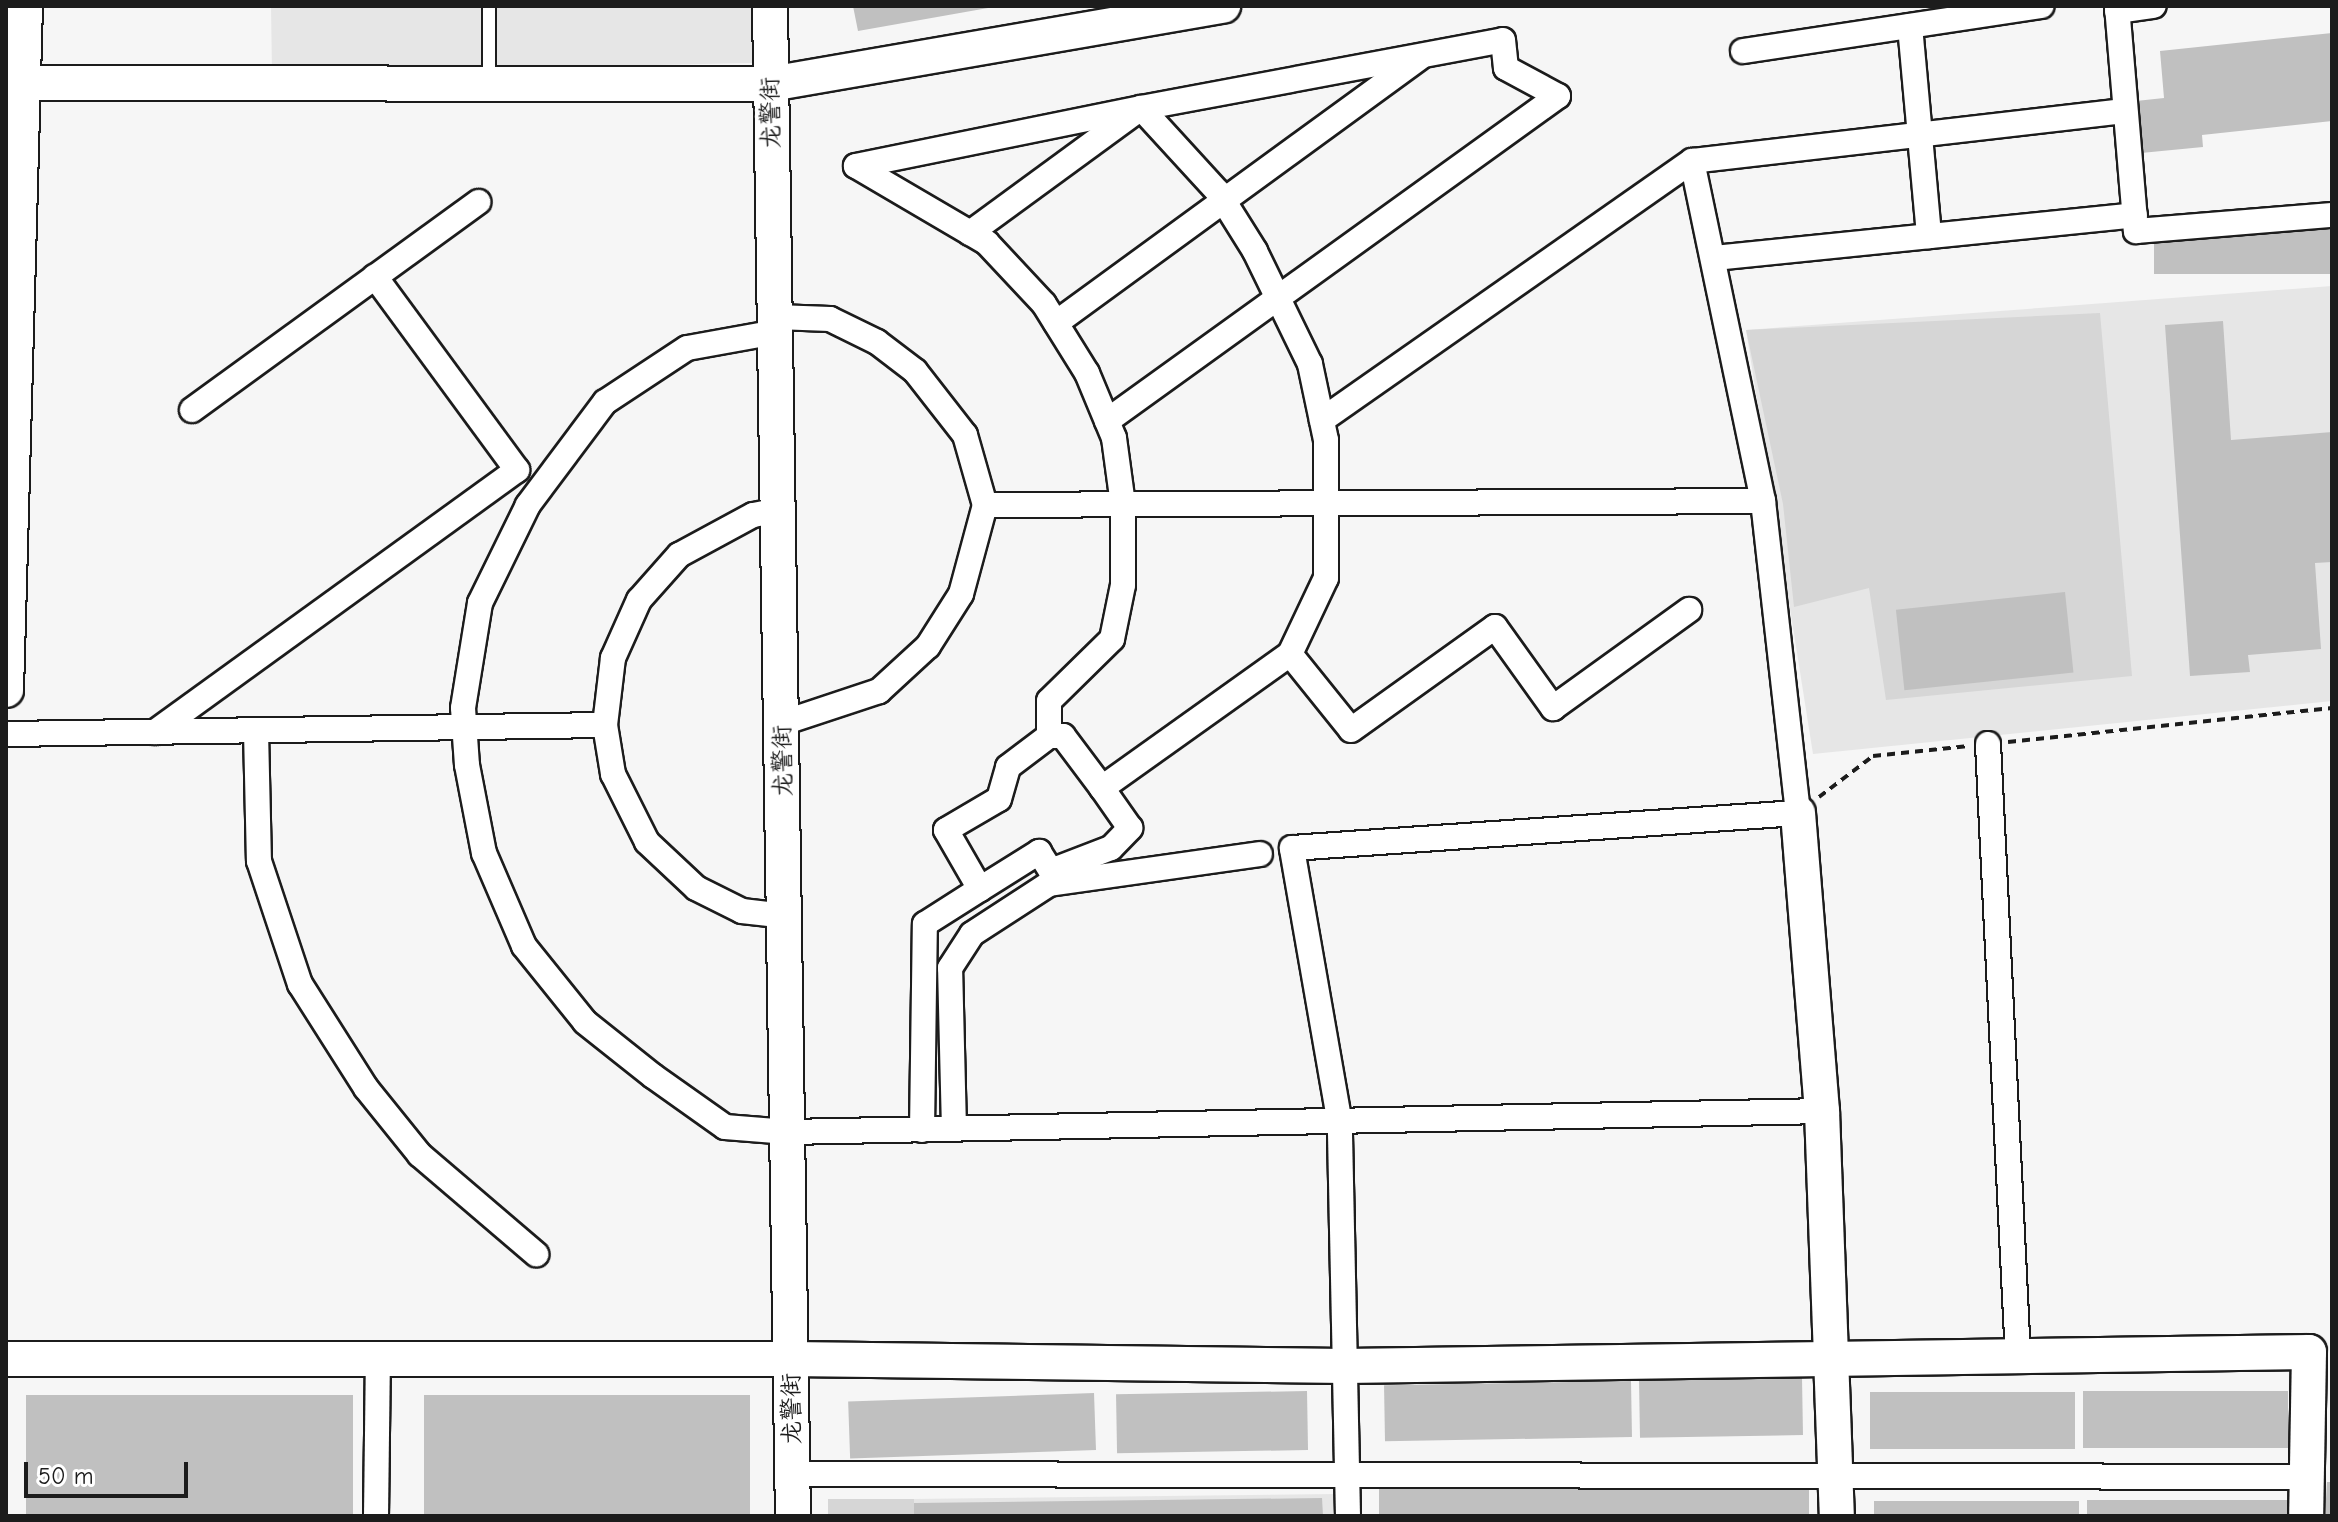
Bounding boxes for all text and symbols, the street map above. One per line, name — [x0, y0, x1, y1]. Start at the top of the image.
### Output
street label: 龙警街 — [756, 77, 786, 149]
street label: 龙警街 — [768, 725, 798, 797]
street label: 龙警街 — [777, 1373, 807, 1445]
scale bar — [28, 1446, 192, 1496]
text: 50 m — [38, 1462, 94, 1490]

